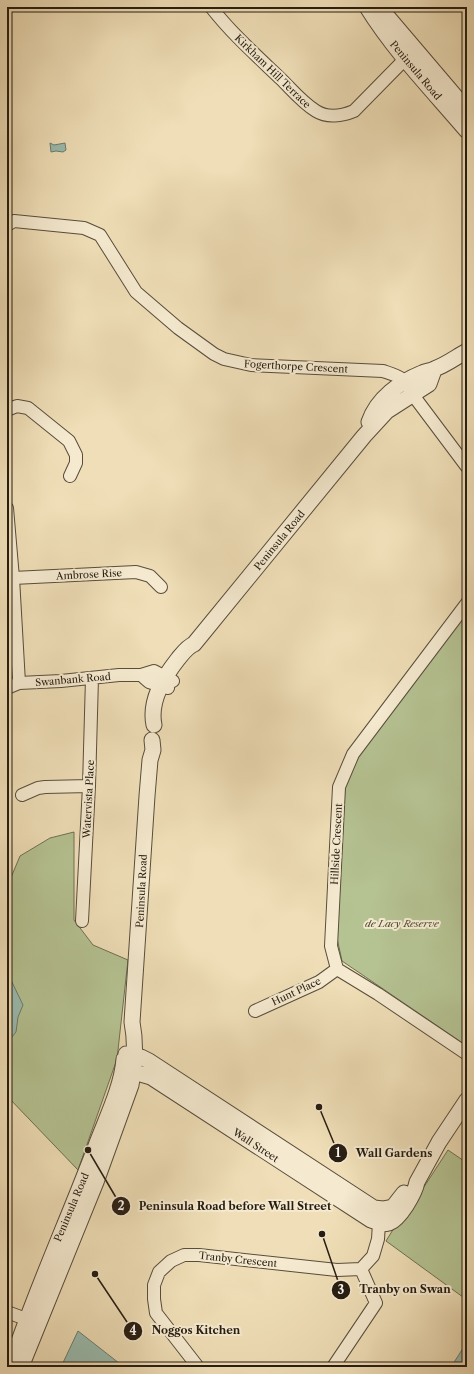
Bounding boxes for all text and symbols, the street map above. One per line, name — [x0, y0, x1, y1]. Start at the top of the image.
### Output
street label: Kirkham Hill Terrace — [232, 32, 314, 111]
street label: Peninsula Road — [387, 38, 444, 103]
street label: Fogerthorpe Crescent — [244, 357, 349, 376]
street label: Peninsula Road — [251, 508, 308, 573]
street label: Ambrose Rise — [55, 566, 123, 583]
street label: Swanbank Road — [35, 670, 111, 689]
street label: Watervista Place — [80, 759, 97, 840]
street label: Hillside Crescent — [328, 802, 345, 885]
street label: Peninsula Road — [133, 854, 150, 928]
park label: de Lacy Reserve — [365, 917, 440, 930]
street label: Hunt Place — [270, 974, 323, 1008]
street label: Wall Street — [229, 1125, 282, 1165]
callout: Wall Gardens — [328, 1142, 441, 1165]
text: 1 — [335, 1145, 341, 1160]
text: Wall Gardens — [355, 1146, 432, 1160]
street label: Peninsula Road — [51, 1171, 92, 1244]
callout: Peninsula Road before Wall Street — [111, 1194, 340, 1217]
text: 2 — [117, 1198, 125, 1213]
text: Peninsula Road before Wall Street — [139, 1199, 332, 1213]
street label: Tranby Crescent — [198, 1249, 278, 1270]
callout: Tranby on Swan — [331, 1278, 459, 1301]
text: 3 — [338, 1282, 345, 1297]
text: Tranby on Swan — [359, 1282, 451, 1296]
callout: Noggos Kitchen — [123, 1319, 248, 1342]
text: 4 — [129, 1323, 137, 1338]
text: Noggos Kitchen — [152, 1323, 241, 1337]

